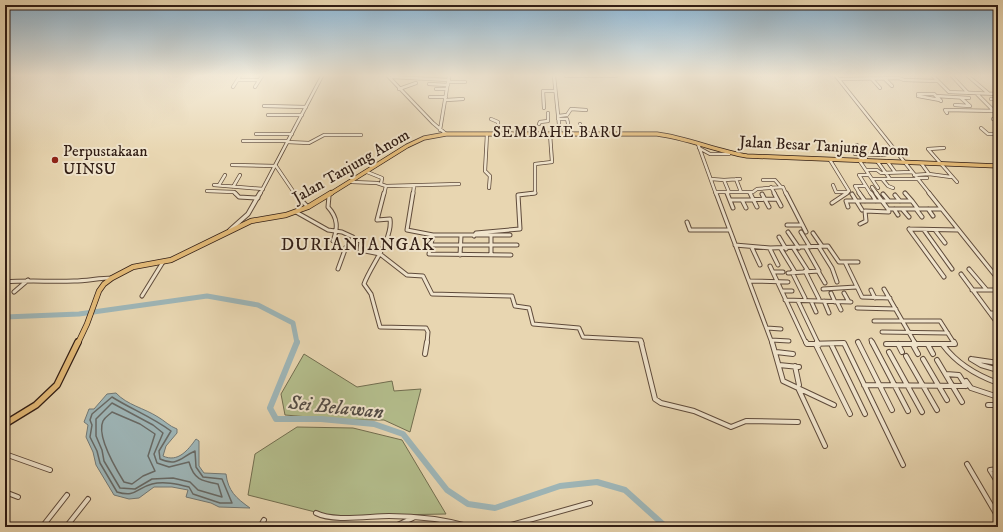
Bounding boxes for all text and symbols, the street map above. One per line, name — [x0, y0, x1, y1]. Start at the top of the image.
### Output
district label: SEMBAHE BARU — [493, 123, 623, 142]
street label: Jalan Tanjung Anom — [287, 124, 413, 209]
street label: Jalan Besar Tanjung Anom — [737, 131, 909, 160]
place label: Perpustakaan UINSU — [63, 141, 148, 179]
marker: Perpustakaan UINSU — [50, 155, 60, 165]
district label: DURIANJANGAK — [281, 234, 435, 256]
water label: Sei Belawan — [286, 390, 385, 425]

